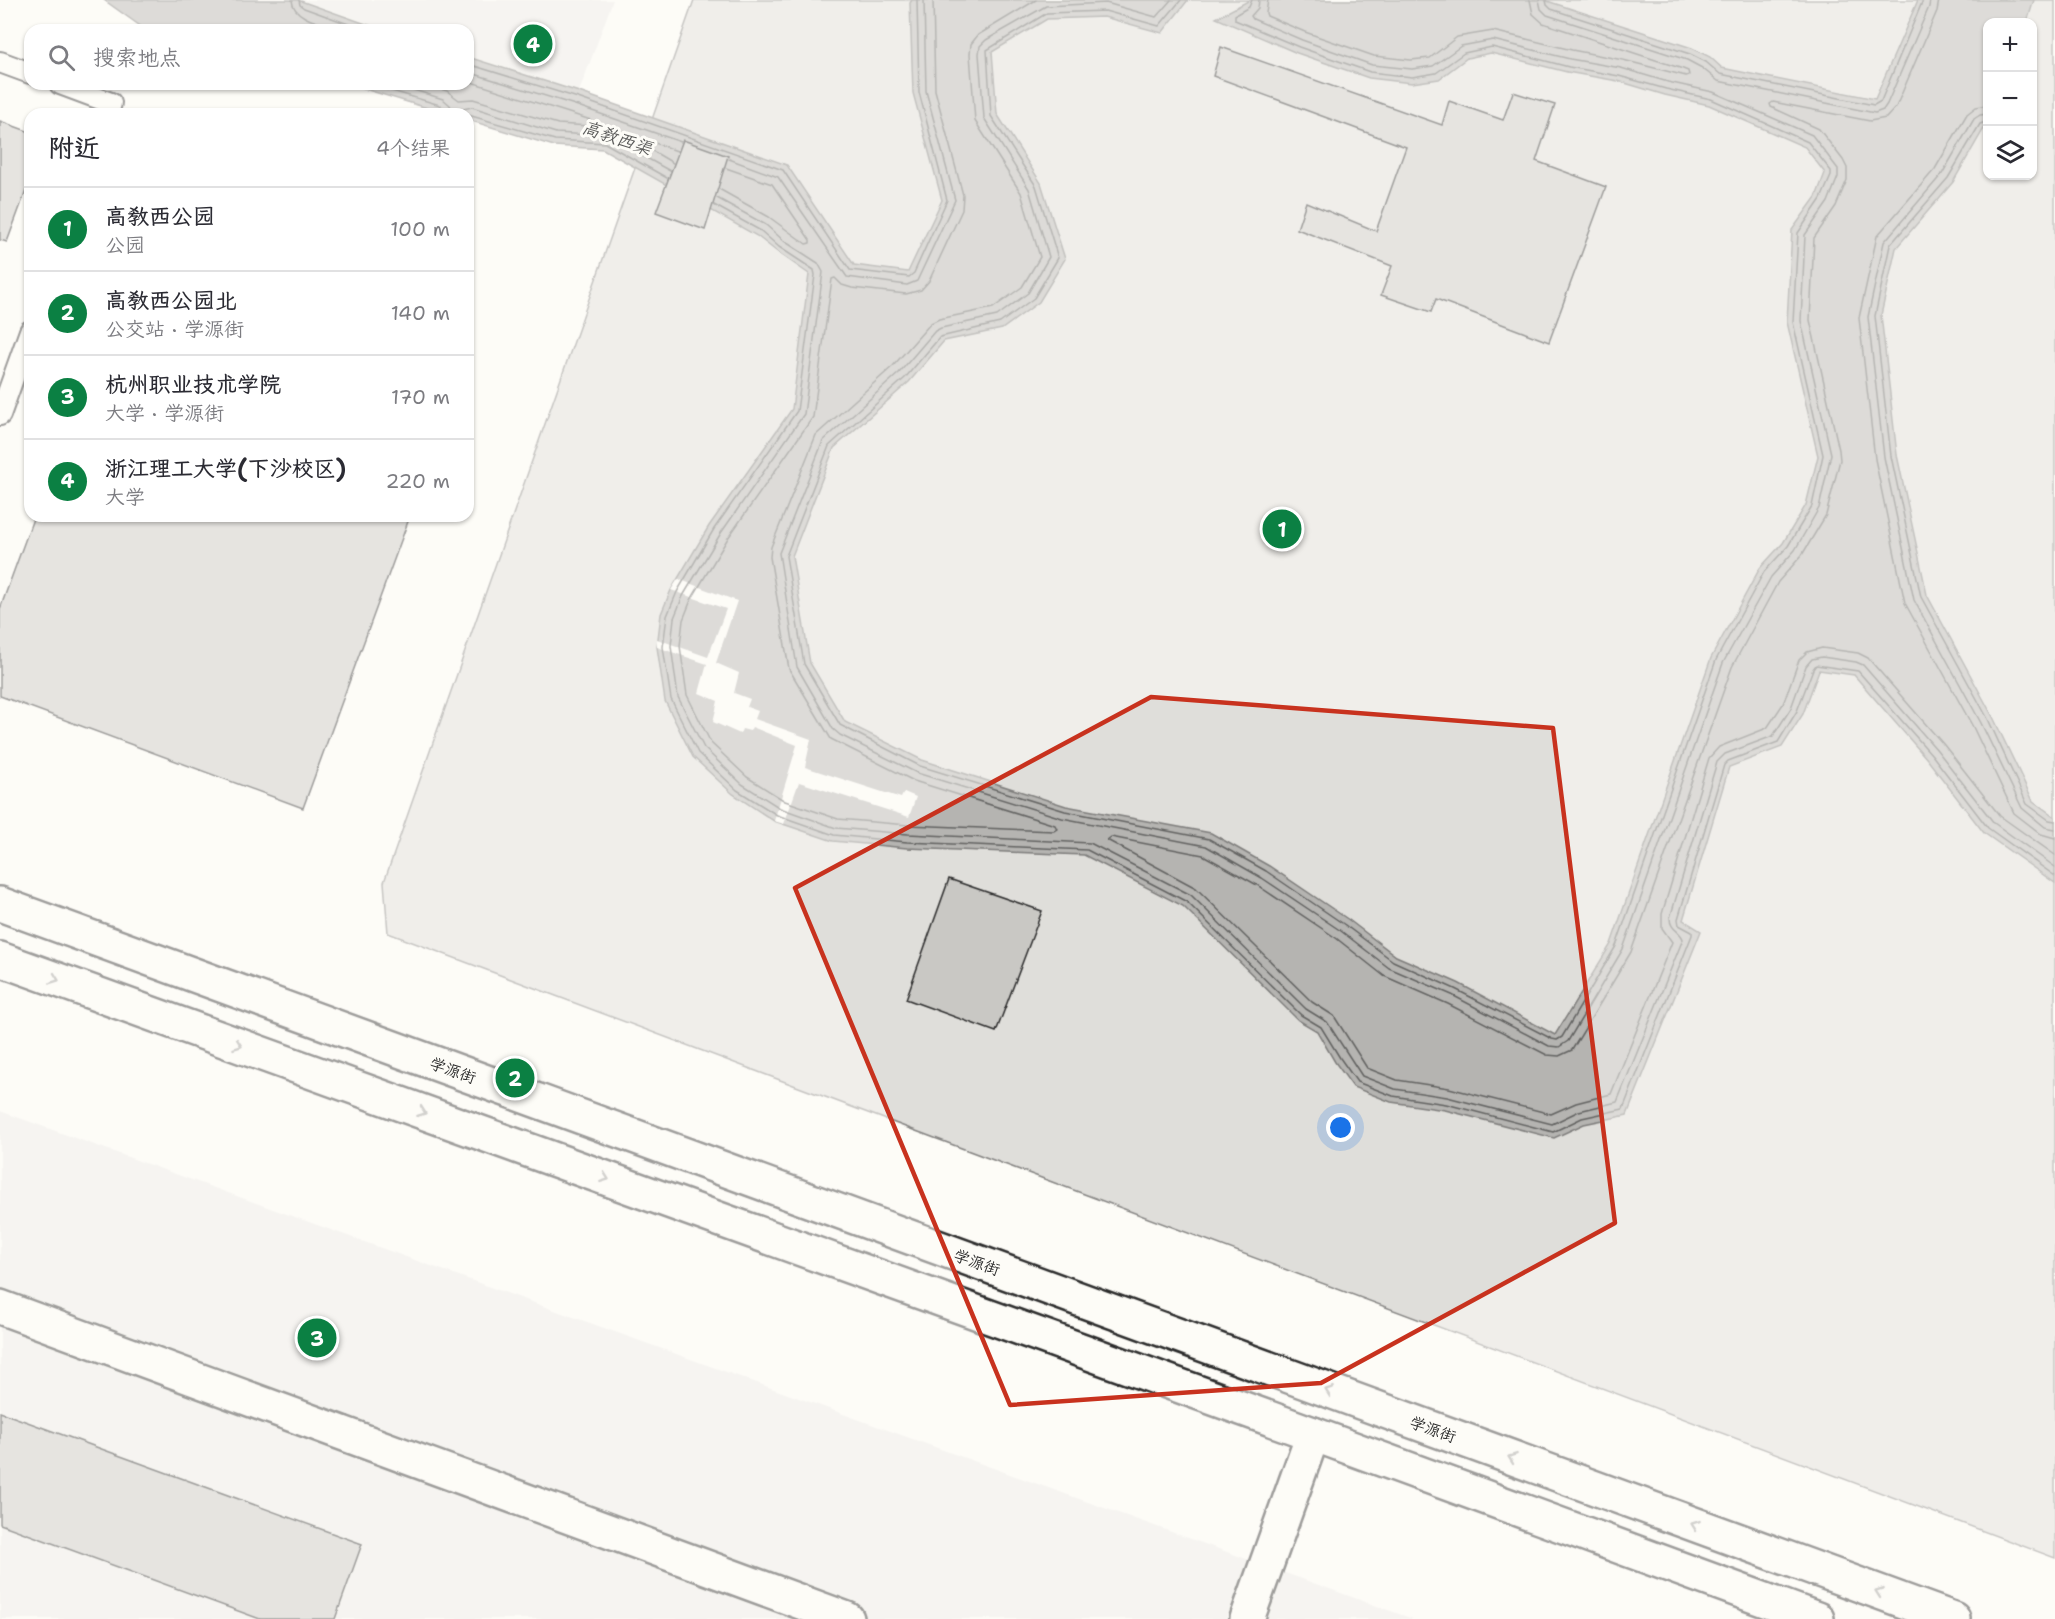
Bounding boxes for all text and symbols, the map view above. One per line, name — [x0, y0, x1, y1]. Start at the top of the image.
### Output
map controls — [1983, 18, 2037, 180]
button: + — [1983, 18, 2037, 72]
pin: 4 — [514, 22, 552, 66]
search box — [24, 24, 474, 90]
icon: search — [45, 41, 78, 74]
text: 搜索地点 — [93, 43, 181, 72]
button: − — [1983, 72, 2037, 126]
water label: 高教西渠 — [579, 115, 657, 162]
button: layers — [1983, 126, 2037, 180]
text: 附近 — [48, 130, 100, 165]
text: 4个结果 — [376, 135, 450, 161]
text: 高教西公园 — [105, 202, 215, 231]
text: 1 — [63, 216, 72, 242]
text: 100 m — [390, 216, 450, 242]
text: 公园 — [105, 232, 145, 258]
text: 高教西公园北 — [105, 286, 237, 315]
text: 2 — [61, 300, 75, 326]
text: 140 m — [391, 300, 450, 326]
text: 公交站 · 学源街 — [105, 316, 244, 342]
text: 杭州职业技术学院 — [105, 370, 281, 399]
text: 3 — [61, 384, 75, 410]
text: 170 m — [391, 384, 450, 410]
text: 大学 · 学源街 — [105, 400, 224, 426]
text: 浙江理工大学(下沙校区) — [105, 454, 346, 483]
text: 4 — [61, 468, 75, 494]
text: 220 m — [386, 468, 450, 494]
text: 大学 — [105, 484, 145, 510]
pin: 1 — [1262, 506, 1302, 552]
one-way arrow — [49, 971, 60, 984]
one-way arrow — [233, 1038, 243, 1051]
street label: 学源街 — [427, 1052, 479, 1089]
pin: 2 — [496, 1056, 534, 1100]
one-way arrow — [416, 1104, 427, 1117]
your location — [1326, 1113, 1355, 1142]
one-way arrow — [599, 1170, 610, 1183]
street label: 学源街 — [951, 1244, 1003, 1281]
pin: 3 — [298, 1316, 336, 1360]
one-way arrow — [1324, 1385, 1335, 1398]
street label: 学源街 — [1407, 1411, 1459, 1448]
one-way arrow — [1508, 1452, 1518, 1465]
one-way arrow — [1691, 1519, 1701, 1532]
one-way arrow — [1874, 1586, 1884, 1599]

